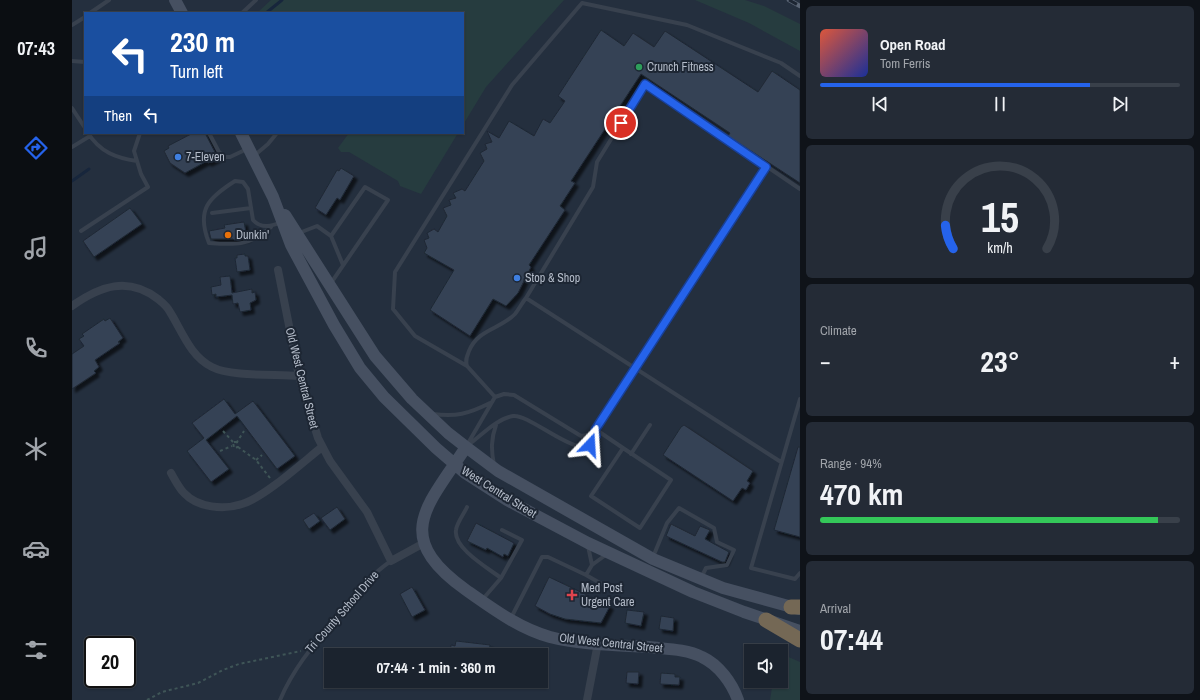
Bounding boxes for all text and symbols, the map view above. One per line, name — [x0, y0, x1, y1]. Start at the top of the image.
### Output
text: 230 m — [170, 23, 235, 61]
icon: left — [104, 28, 156, 80]
text: Open Road — [880, 34, 946, 55]
text: 07:43 — [17, 36, 55, 61]
text: Tom Ferris — [880, 55, 930, 72]
text: Turn left — [170, 59, 223, 84]
place label: Crunch Fitness — [647, 59, 714, 75]
marker: Crunch Fitness — [634, 62, 644, 72]
icon: previous — [869, 93, 891, 115]
icon: pause — [989, 93, 1011, 115]
icon: next — [1109, 93, 1131, 115]
icon: left — [140, 104, 162, 126]
text: Then — [104, 105, 132, 126]
pin — [604, 106, 638, 140]
icon: arrive — [610, 112, 632, 134]
icon: directions — [22, 134, 50, 162]
place label: 7-Eleven — [186, 149, 225, 165]
marker: 7-Eleven — [173, 152, 183, 162]
text: 15 — [981, 189, 1019, 245]
place label: Dunkin' — [236, 227, 269, 243]
marker: Dunkin' — [223, 230, 233, 240]
icon: music — [22, 234, 50, 262]
text: km/h — [987, 238, 1013, 257]
place label: Stop & Shop — [525, 270, 580, 286]
marker: Stop & Shop — [512, 273, 522, 283]
text: Climate — [820, 322, 857, 339]
street label: Old West Central Street — [282, 326, 322, 431]
icon: phone — [22, 334, 50, 362]
text: 23° — [980, 341, 1020, 381]
text: − — [820, 346, 831, 376]
text: + — [1169, 346, 1180, 376]
position arrow — [569, 424, 611, 466]
icon: climate — [22, 435, 50, 463]
text: Range · 94% — [820, 455, 882, 472]
street label: West Central Street — [458, 463, 540, 522]
text: 470 km — [820, 474, 903, 514]
icon: car — [22, 535, 50, 563]
street label: Tri County School Drive — [302, 567, 382, 657]
place label: Med Post Urgent Care — [581, 580, 635, 610]
marker: Med Post Urgent Care — [566, 589, 578, 601]
text: Arrival — [820, 600, 851, 617]
text: 07:44 — [820, 619, 883, 659]
street label: Old West Central Street — [559, 630, 664, 656]
icon: filters — [22, 636, 50, 664]
speed limit sign: 20 — [84, 636, 136, 688]
map controls — [744, 644, 788, 688]
button: sound — [744, 644, 788, 688]
text: 07:44 · 1 min · 360 m — [377, 657, 495, 678]

